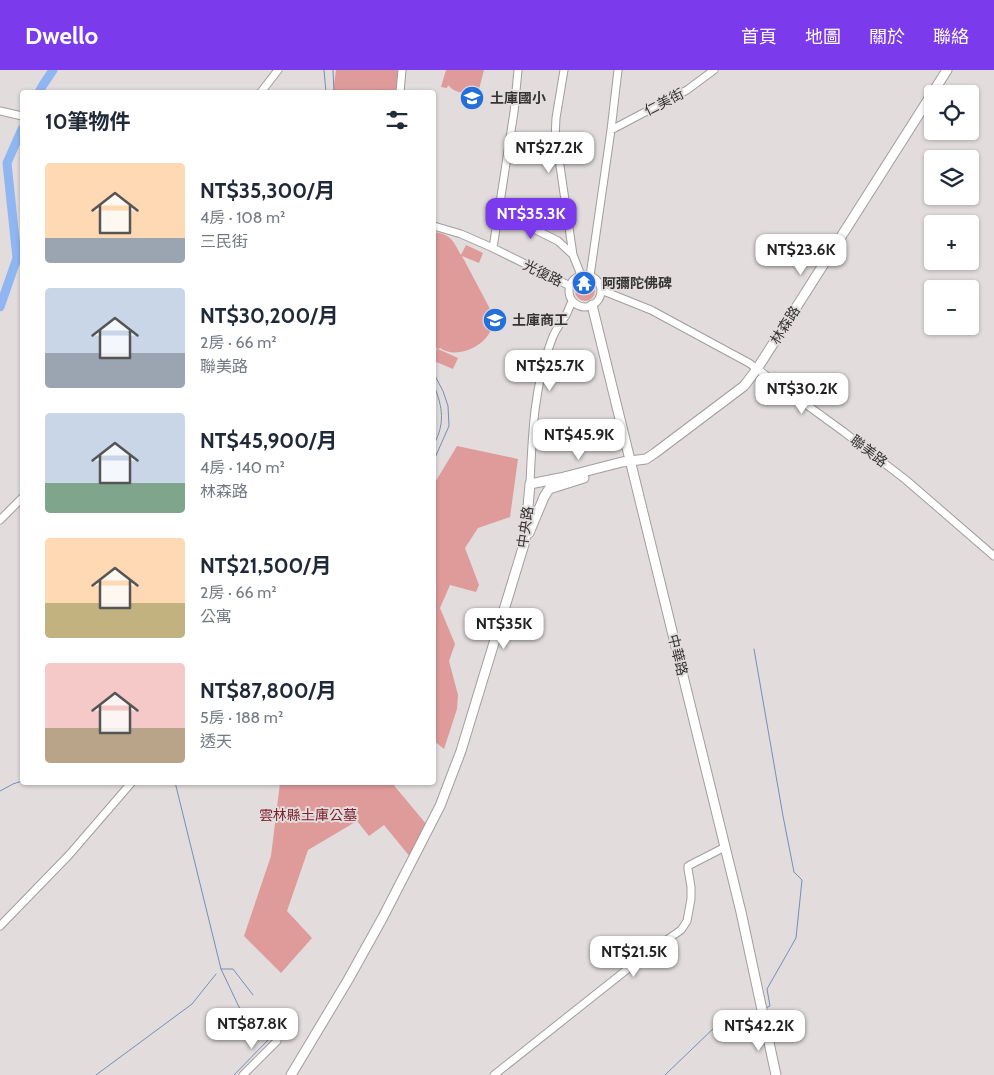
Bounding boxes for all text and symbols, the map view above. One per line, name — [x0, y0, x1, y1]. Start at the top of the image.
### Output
text: Dwello — [25, 21, 98, 50]
text: 首頁 — [741, 26, 777, 48]
text: 地圖 — [805, 26, 841, 48]
text: 關於 — [869, 26, 905, 48]
text: 聯絡 — [933, 26, 969, 48]
street label: 仁美街 — [641, 84, 687, 120]
school or university icon: 土庫國小 — [459, 85, 485, 111]
map controls — [924, 85, 979, 335]
button: locate — [924, 85, 979, 140]
place label: 土庫國小 — [490, 89, 546, 107]
icon: filters — [383, 106, 411, 134]
text: 10筆物件 — [45, 109, 131, 134]
pin: NT$27.2K — [497, 132, 601, 174]
text: NT$27.2K — [515, 138, 583, 157]
button: layers — [924, 150, 979, 205]
text: NT$35,300/月 — [200, 178, 335, 203]
icon: home — [85, 183, 145, 243]
pin: NT$35.3K — [479, 198, 583, 240]
text: NT$35.3K — [497, 204, 565, 223]
text: 4房 · 108 m² — [200, 208, 285, 227]
button: + — [924, 215, 979, 270]
text: 三民街 — [200, 232, 248, 251]
pin: NT$23.6K — [749, 234, 853, 276]
text: NT$23.6K — [766, 240, 836, 259]
street label: 光復路 — [520, 256, 566, 290]
temple icon: 阿彌陀佛碑 — [571, 270, 597, 296]
place label: 阿彌陀佛碑 — [602, 274, 672, 292]
button: − — [924, 280, 979, 335]
street label: 林森路 — [766, 302, 804, 348]
text: NT$30,200/月 — [200, 303, 338, 328]
school or university icon: 土庫商工 — [482, 307, 508, 333]
icon: home — [85, 308, 145, 368]
place label: 土庫商工 — [512, 311, 568, 329]
text: 2房 · 66 m² — [200, 333, 277, 352]
pin: NT$25.7K — [498, 350, 602, 392]
text: NT$25.7K — [516, 356, 584, 375]
text: 聯美路 — [200, 357, 248, 376]
pin: NT$30.2K — [750, 372, 854, 415]
text: NT$30.2K — [766, 379, 838, 398]
pin: NT$45.9K — [527, 418, 631, 461]
text: NT$45.9K — [544, 425, 614, 444]
text: NT$45,900/月 — [200, 428, 337, 453]
street label: 聯美路 — [847, 431, 891, 471]
icon: home — [85, 433, 145, 493]
text: 4房 · 140 m² — [200, 458, 285, 477]
text: 林森路 — [200, 482, 248, 501]
street label: 中央路 — [513, 505, 537, 549]
text: NT$21,500/月 — [200, 553, 332, 578]
icon: home — [85, 558, 145, 618]
text: 2房 · 66 m² — [200, 583, 277, 602]
text: 公寓 — [200, 607, 232, 626]
pin: NT$35K — [463, 608, 545, 650]
text: NT$35K — [476, 614, 532, 633]
street label: 中華路 — [664, 632, 692, 678]
text: NT$87,800/月 — [200, 678, 337, 703]
icon: home — [85, 683, 145, 743]
text: 5房 · 188 m² — [200, 708, 283, 727]
text: 透天 — [200, 732, 232, 751]
park label: 雲林縣土庫公墓 — [259, 806, 357, 824]
pin: NT$21.5K — [582, 936, 686, 978]
text: NT$21.5K — [601, 942, 667, 961]
pin: NT$87.8K — [200, 1008, 304, 1050]
pin: NT$42.2K — [707, 1010, 811, 1052]
text: NT$87.8K — [217, 1014, 287, 1033]
text: NT$42.2K — [724, 1016, 794, 1035]

